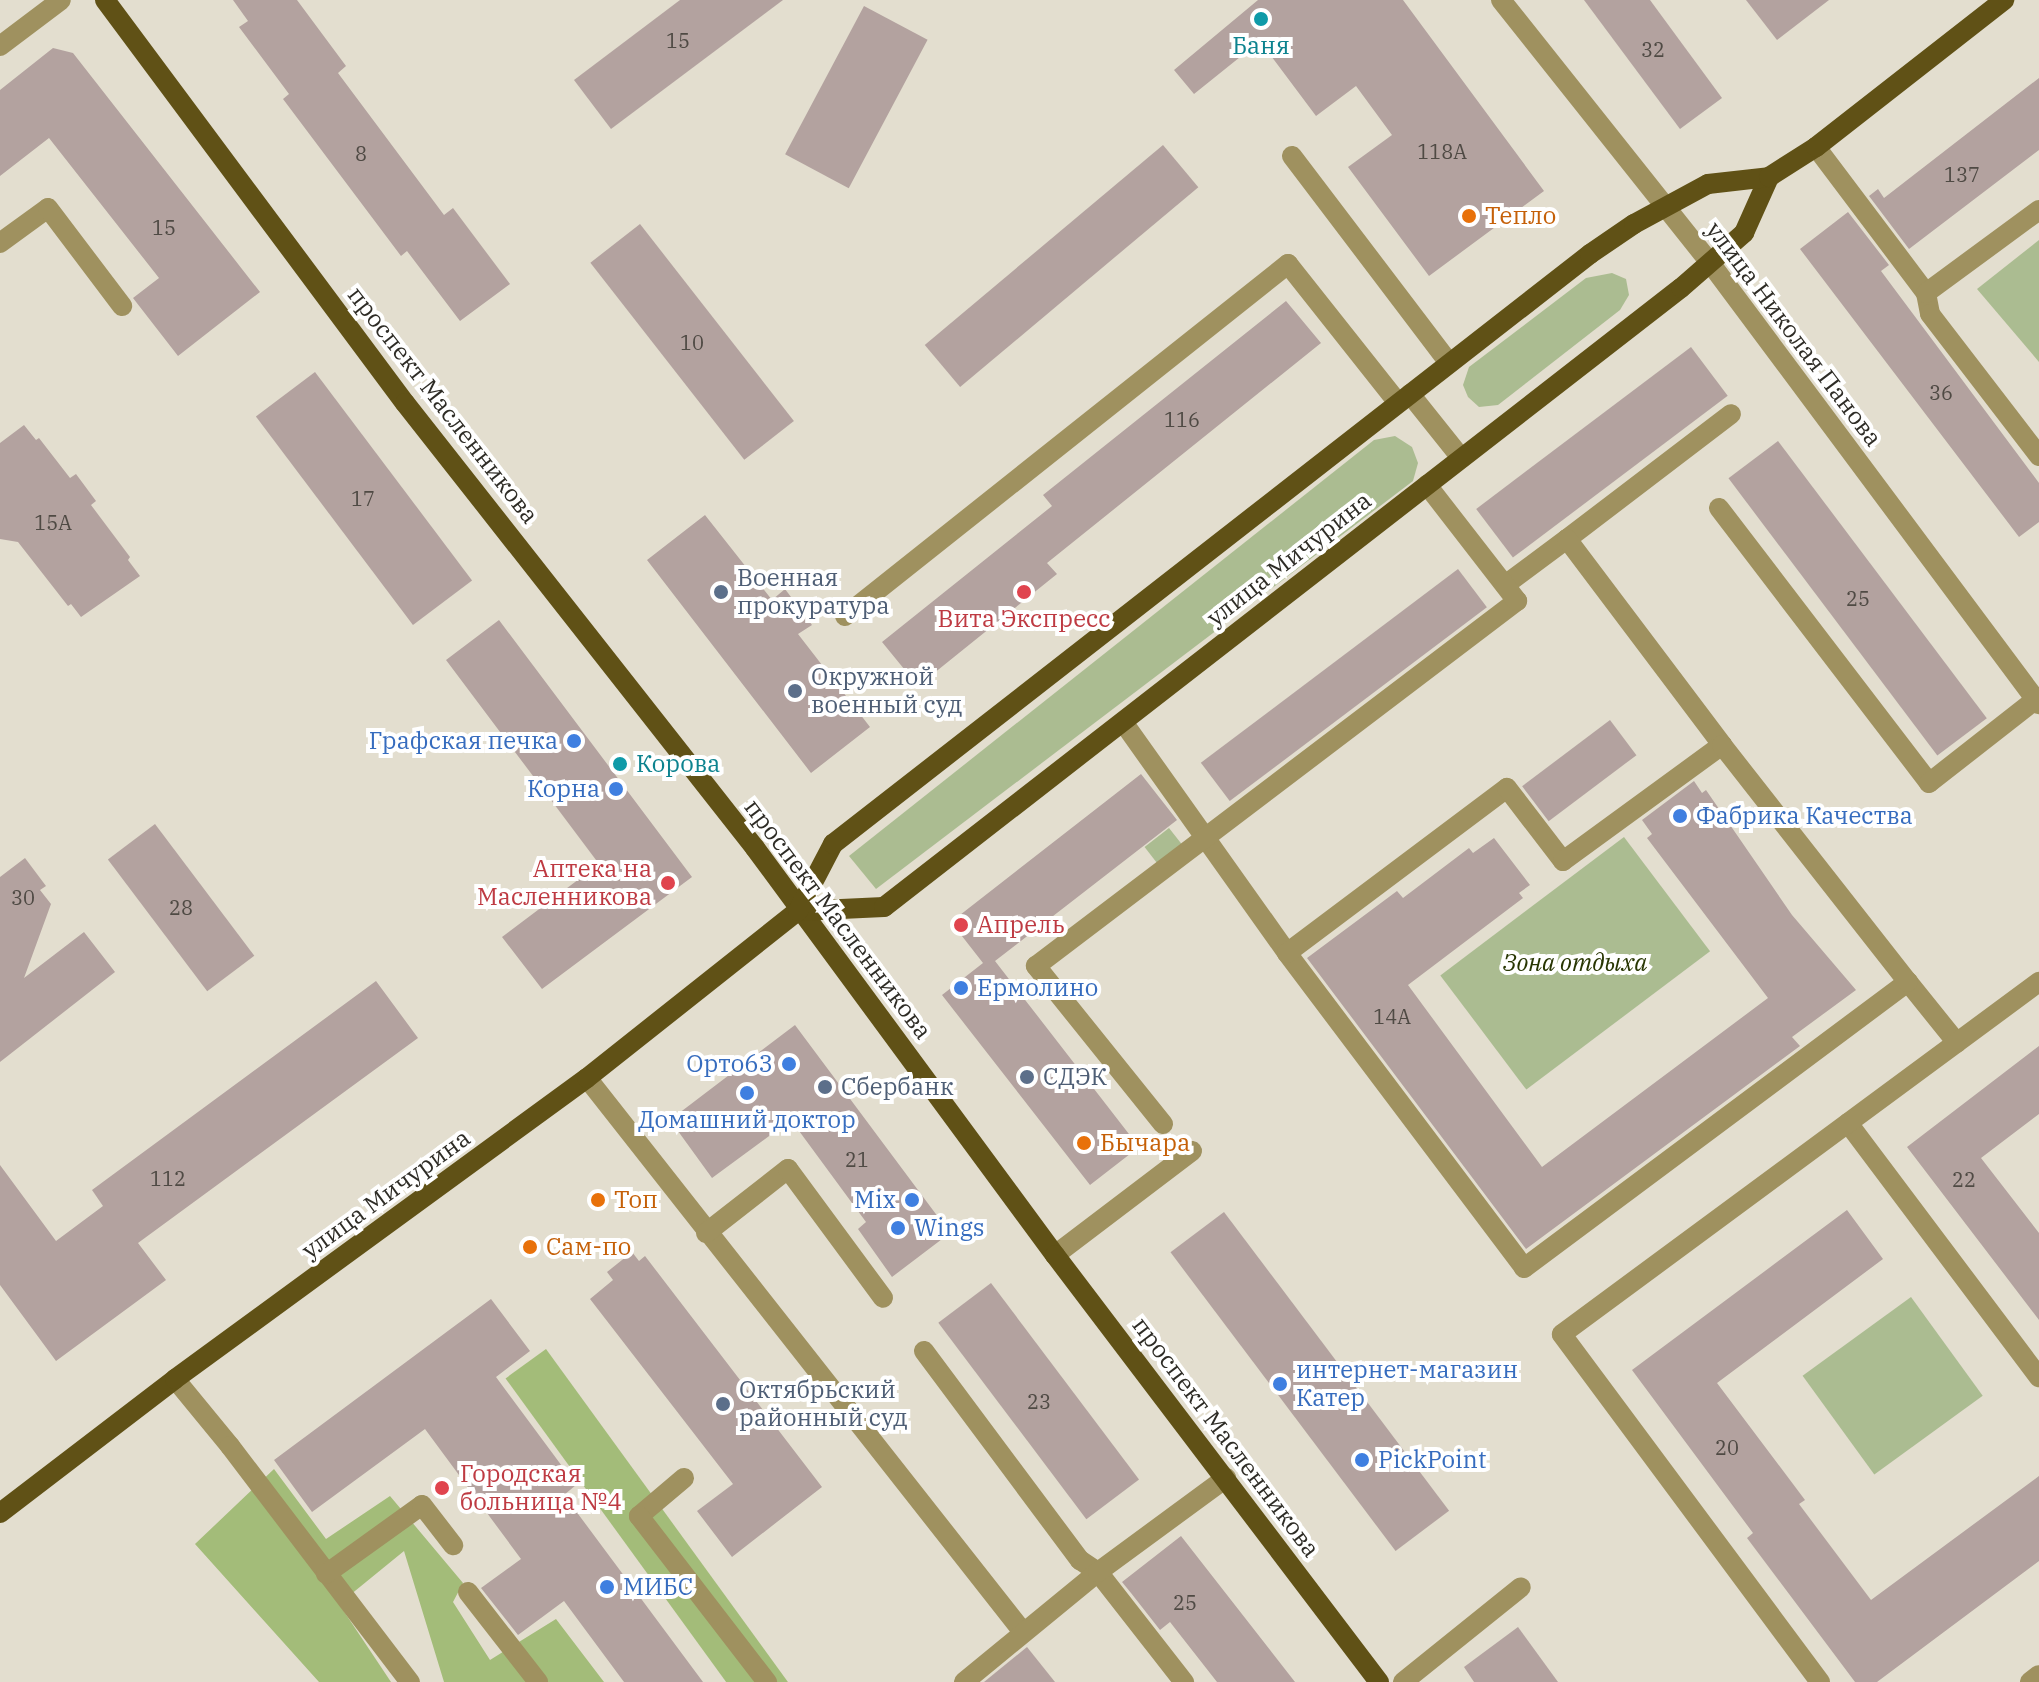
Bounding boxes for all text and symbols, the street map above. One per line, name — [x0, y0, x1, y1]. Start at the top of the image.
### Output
marker: Баня — [1252, 10, 1270, 28]
house number: 15 — [666, 28, 690, 52]
place label: Баня — [1232, 32, 1290, 60]
house number: 32 — [1641, 37, 1665, 61]
house number: 118А — [1417, 139, 1467, 163]
house number: 8 — [355, 141, 367, 165]
house number: 137 — [1944, 162, 1980, 186]
place label: Тепло — [1485, 202, 1556, 230]
marker: Тепло — [1460, 207, 1478, 225]
house number: 15 — [152, 215, 176, 239]
street label: улица Николая Панова — [1700, 216, 1888, 452]
street label: проспект Масленникова — [341, 281, 545, 529]
house number: 10 — [680, 330, 704, 354]
house number: 36 — [1929, 380, 1953, 404]
house number: 116 — [1164, 407, 1200, 431]
house number: 17 — [351, 486, 375, 510]
street label: улица Мичурина — [1201, 486, 1377, 632]
house number: 15А — [34, 510, 72, 534]
place label: Военная прокуратура — [737, 564, 890, 620]
marker: Военная прокуратура — [712, 583, 730, 601]
marker: Вита Экспресс — [1015, 583, 1033, 601]
house number: 25 — [1846, 586, 1870, 610]
place label: Вита Экспресс — [937, 605, 1111, 633]
place label: Окружной военный суд — [811, 663, 963, 719]
marker: Окружной военный суд — [786, 682, 804, 700]
place label: Графская печка — [369, 727, 558, 755]
marker: Графская печка — [565, 732, 583, 750]
place label: Корова — [636, 750, 720, 778]
marker: Корова — [611, 755, 629, 773]
place label: Корна — [527, 775, 600, 803]
marker: Корна — [607, 780, 625, 798]
street label: проспект Масленникова — [738, 793, 938, 1045]
place label: Фабрика Качества — [1696, 802, 1913, 830]
marker: Фабрика Качества — [1671, 807, 1689, 825]
place label: Аптека на Масленникова — [477, 855, 652, 911]
marker: Аптека на Масленникова — [659, 874, 677, 892]
house number: 30 — [11, 885, 35, 909]
house number: 28 — [169, 895, 193, 919]
place label: Апрель — [977, 911, 1065, 939]
marker: Апрель — [952, 916, 970, 934]
park label: Зона отдыха — [1503, 949, 1647, 977]
place label: Ермолино — [977, 974, 1098, 1002]
marker: Ермолино — [952, 979, 970, 997]
house number: 14А — [1373, 1004, 1411, 1028]
place label: Орто63 — [686, 1050, 773, 1078]
marker: Орто63 — [780, 1055, 798, 1073]
place label: СДЭК — [1043, 1063, 1107, 1091]
marker: СДЭК — [1018, 1068, 1036, 1086]
place label: Сбербанк — [841, 1073, 954, 1101]
marker: Сбербанк — [816, 1078, 834, 1096]
marker: Домашний доктор — [738, 1084, 756, 1102]
place label: Домашний доктор — [638, 1106, 856, 1134]
street label: улица Мичурина — [296, 1123, 476, 1265]
place label: Бычара — [1100, 1129, 1190, 1157]
marker: Бычара — [1075, 1134, 1093, 1152]
house number: 21 — [845, 1147, 869, 1171]
house number: 112 — [150, 1166, 186, 1190]
house number: 22 — [1952, 1167, 1976, 1191]
place label: Топ — [614, 1186, 658, 1214]
place label: Mix — [854, 1186, 896, 1214]
marker: Топ — [589, 1191, 607, 1209]
marker: Mix — [903, 1191, 921, 1209]
place label: Wings — [914, 1214, 985, 1242]
marker: Wings — [889, 1219, 907, 1237]
place label: Сам-по — [546, 1233, 631, 1261]
marker: Сам-по — [521, 1238, 539, 1256]
street label: проспект Масленникова — [1126, 1311, 1326, 1563]
place label: интернет-магазин Катер — [1296, 1356, 1518, 1412]
marker: интернет-магазин Катер — [1271, 1375, 1289, 1393]
place label: Октябрьский районный суд — [739, 1376, 908, 1432]
house number: 23 — [1027, 1389, 1051, 1413]
marker: Октябрьский районный суд — [714, 1395, 732, 1413]
house number: 20 — [1715, 1435, 1739, 1459]
place label: PickPoint — [1378, 1446, 1486, 1474]
marker: PickPoint — [1353, 1451, 1371, 1469]
place label: Городская больница №4 — [460, 1460, 622, 1516]
marker: Городская больница №4 — [431, 1477, 453, 1499]
place label: МИБС — [623, 1573, 693, 1601]
marker: МИБС — [598, 1578, 616, 1596]
house number: 25 — [1173, 1590, 1197, 1614]

